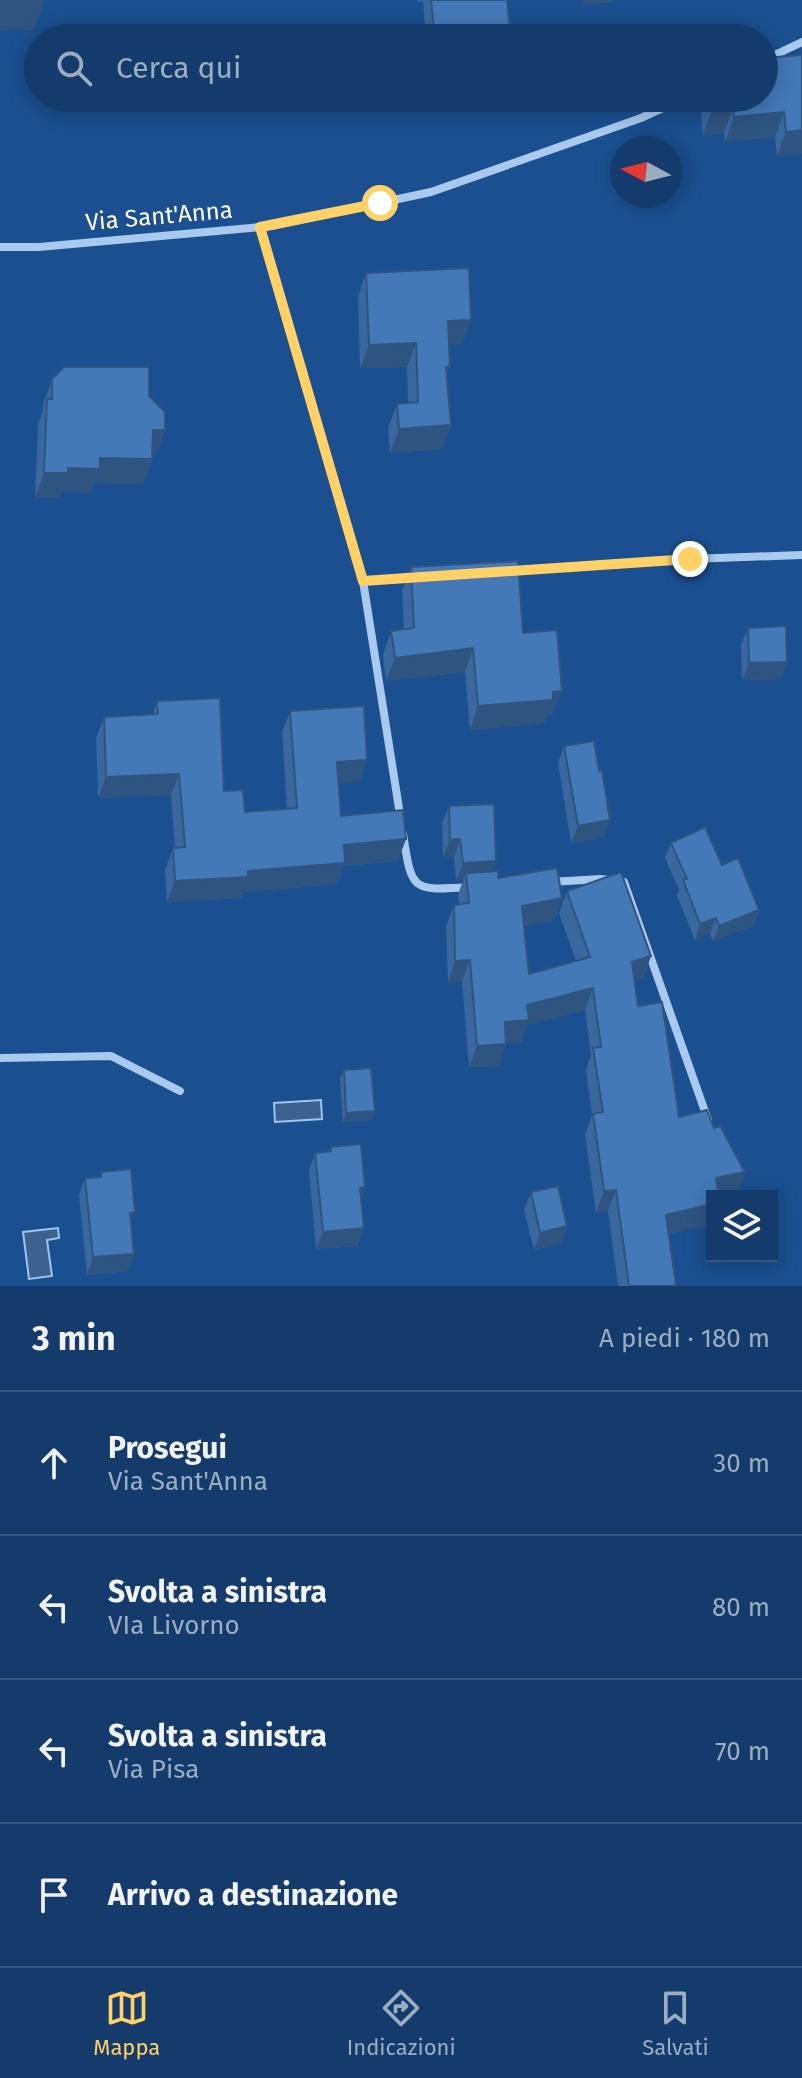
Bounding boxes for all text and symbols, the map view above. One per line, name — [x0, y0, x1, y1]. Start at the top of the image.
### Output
search box — [24, 24, 778, 112]
icon: search — [52, 46, 96, 90]
text: Cerca qui — [116, 50, 241, 86]
north arrow — [610, 136, 682, 208]
route start — [362, 185, 398, 221]
street label: Via Sant'Anna — [84, 196, 234, 236]
route end — [672, 541, 708, 577]
map controls — [706, 1190, 778, 1262]
button: layers — [706, 1190, 778, 1262]
text: 3 min — [32, 1318, 116, 1359]
text: A piedi · 180 m — [599, 1323, 770, 1354]
text: Prosegui — [108, 1430, 227, 1466]
icon: ahead — [32, 1441, 76, 1485]
text: 30 m — [713, 1448, 770, 1479]
text: Via Sant'Anna — [108, 1466, 268, 1497]
text: Svolta a sinistra — [108, 1574, 327, 1610]
icon: left — [32, 1585, 76, 1629]
text: 80 m — [712, 1592, 770, 1623]
text: VIa Livorno — [108, 1610, 240, 1641]
text: Svolta a sinistra — [108, 1718, 327, 1754]
icon: left — [32, 1729, 76, 1773]
text: 70 m — [715, 1736, 770, 1767]
text: Via Pisa — [108, 1754, 199, 1785]
icon: arrive — [32, 1873, 76, 1917]
text: Arrivo a destinazione — [108, 1877, 398, 1913]
tab: Mappa — [93, 1986, 160, 2061]
tab: Indicazioni — [347, 1986, 456, 2061]
tab: Salvati — [642, 1986, 709, 2061]

